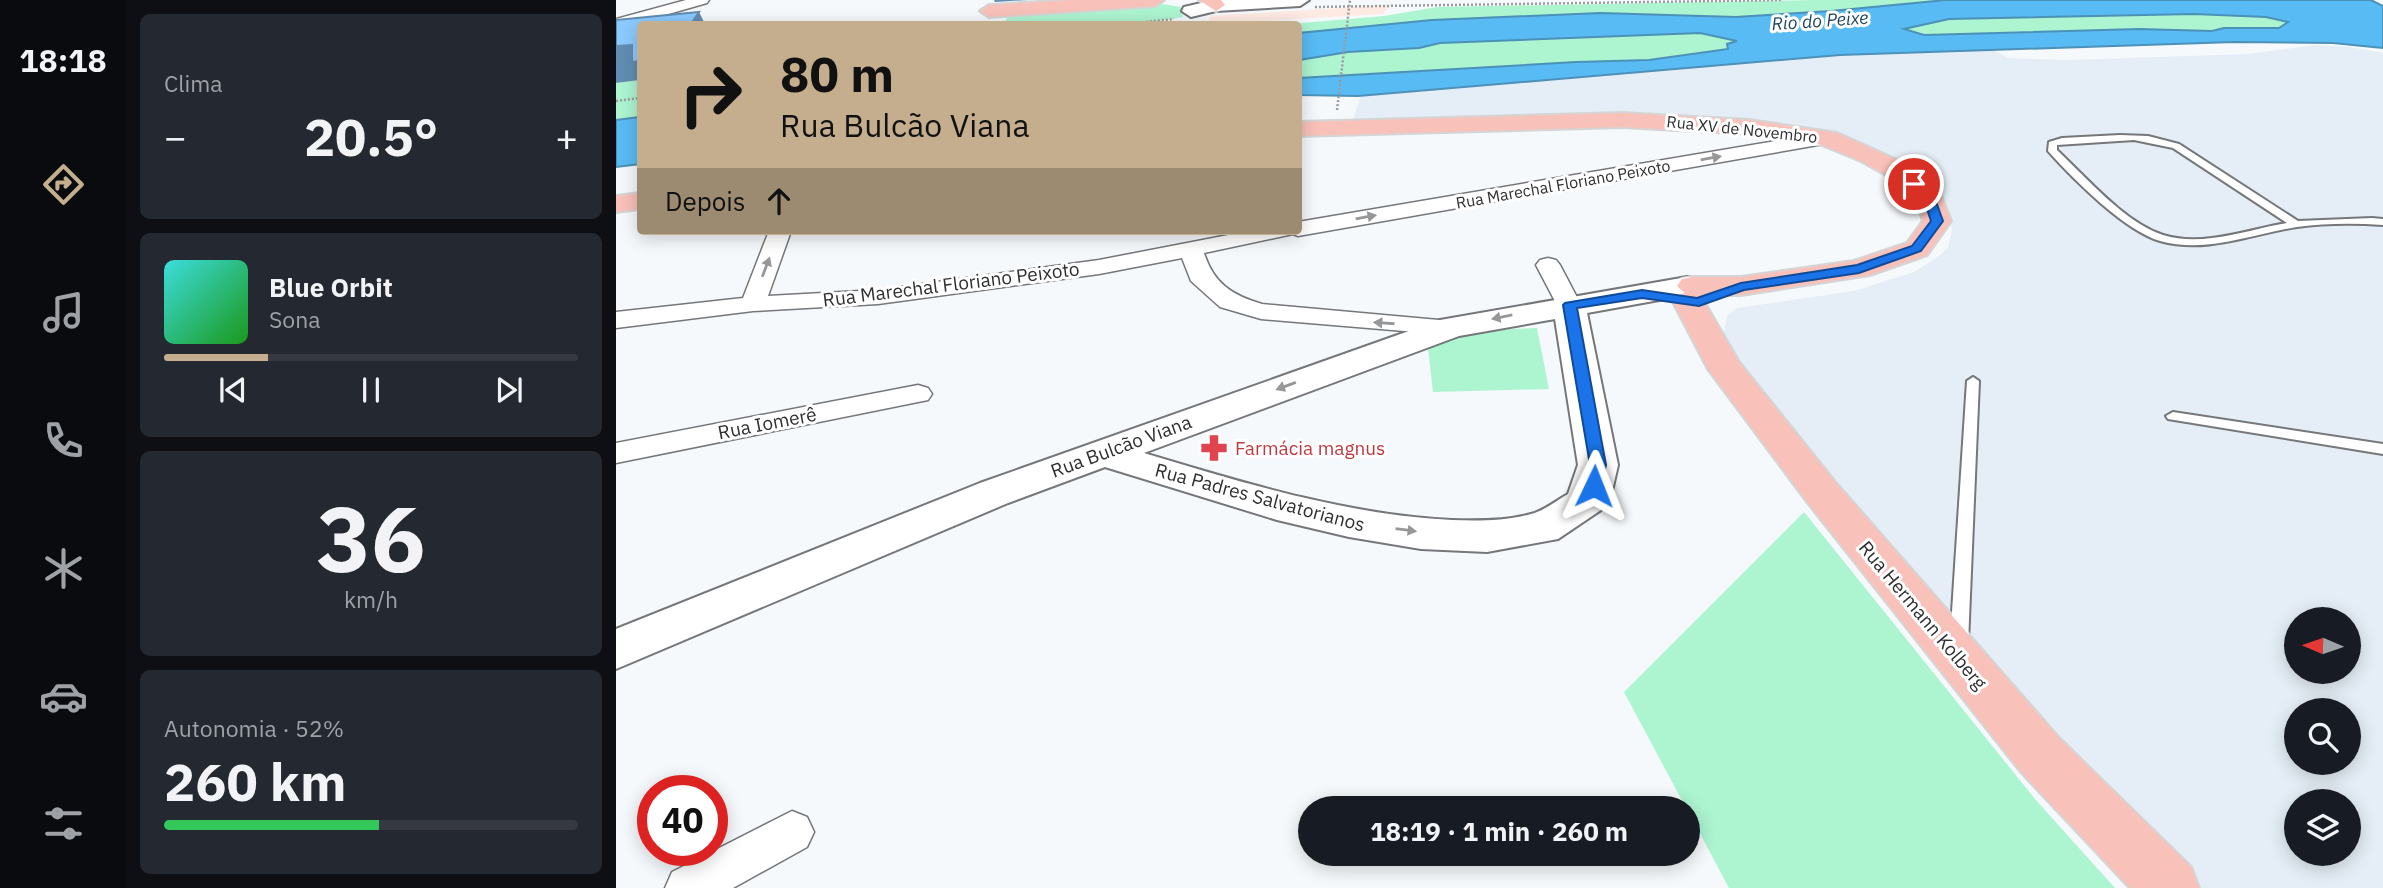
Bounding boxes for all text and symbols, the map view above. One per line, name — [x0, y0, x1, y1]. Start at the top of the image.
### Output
water label: Rio do Peixe — [1771, 6, 1869, 35]
text: 18:18 — [19, 39, 107, 81]
text: 80 m — [780, 42, 894, 105]
icon: right — [665, 49, 756, 140]
text: Clima — [164, 68, 223, 98]
text: 20.5° — [304, 103, 438, 170]
text: Rua Bulcão Viana — [780, 104, 1030, 146]
street label: Rua XV de Novembro — [1666, 111, 1818, 147]
text: − — [164, 112, 187, 161]
text: + — [555, 112, 578, 161]
one-way arrow — [1700, 153, 1722, 164]
pin — [1884, 154, 1944, 214]
street label: Rua Marechal Floriano Peixoto — [1454, 155, 1672, 213]
icon: directions — [39, 160, 88, 209]
icon: arrive — [1895, 165, 1933, 203]
icon: ahead — [760, 182, 798, 220]
text: Depois — [665, 184, 746, 218]
one-way arrow — [1355, 211, 1377, 222]
street label: Rua Marechal Floriano Peixoto — [821, 256, 1081, 312]
one-way arrow — [761, 257, 772, 278]
text: Blue Orbit — [269, 270, 393, 304]
icon: music — [39, 288, 88, 337]
text: Sona — [269, 304, 321, 334]
one-way arrow — [1491, 312, 1513, 323]
one-way arrow — [1373, 317, 1395, 328]
icon: previous — [214, 371, 252, 409]
icon: pause — [352, 371, 390, 409]
icon: next — [490, 371, 528, 409]
one-way arrow — [1275, 381, 1296, 392]
street label: Rua Iomerê — [716, 402, 818, 444]
street label: Rua Bulcão Viana — [1047, 409, 1195, 483]
icon: phone — [39, 416, 88, 465]
pharmacy icon: Farmácia magnus — [1199, 433, 1229, 463]
place label: Farmácia magnus — [1235, 436, 1385, 460]
position arrow — [1557, 449, 1631, 523]
street label: Rua Padres Salvatorianos — [1152, 457, 1368, 537]
text: 36 — [316, 479, 426, 597]
one-way arrow — [1395, 525, 1417, 536]
street label: Rua Hermann Kolberg — [1854, 536, 1992, 694]
icon: climate — [39, 544, 88, 593]
text: km/h — [344, 584, 398, 614]
north arrow — [2284, 607, 2361, 684]
map controls — [2284, 607, 2361, 866]
icon: car — [39, 672, 88, 721]
button: search — [2284, 698, 2361, 775]
text: Autonomia · 52% — [164, 713, 344, 743]
text: 260 km — [164, 748, 346, 815]
speed limit sign: 40 — [637, 775, 728, 866]
button: layers — [2284, 789, 2361, 866]
icon: filters — [39, 799, 88, 848]
text: 18:19 · 1 min · 260 m — [1370, 814, 1628, 848]

